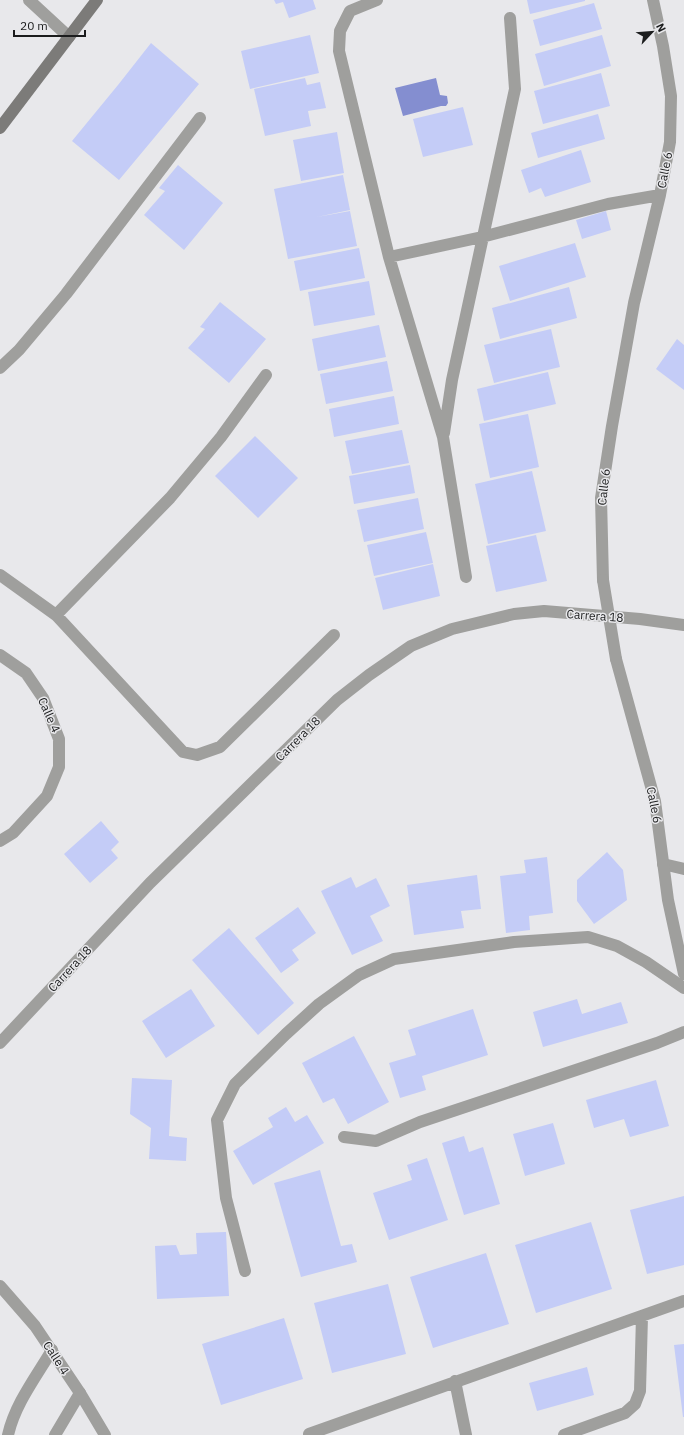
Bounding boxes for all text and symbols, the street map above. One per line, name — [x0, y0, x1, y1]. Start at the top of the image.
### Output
scale bar — [14, 12, 85, 38]
north arrow — [632, 12, 672, 52]
text: 20 m — [20, 18, 48, 33]
text: N — [653, 21, 669, 34]
street label: Calle 6 — [654, 150, 675, 189]
street label: Calle 6 — [594, 468, 613, 506]
street label: Carrera 18 — [566, 606, 624, 625]
street label: Calle 4 — [35, 695, 64, 735]
street label: Carrera 18 — [272, 713, 323, 764]
street label: Calle 6 — [644, 785, 665, 824]
street label: Carrera 18 — [45, 943, 95, 995]
street label: Calle 4 — [40, 1338, 73, 1377]

